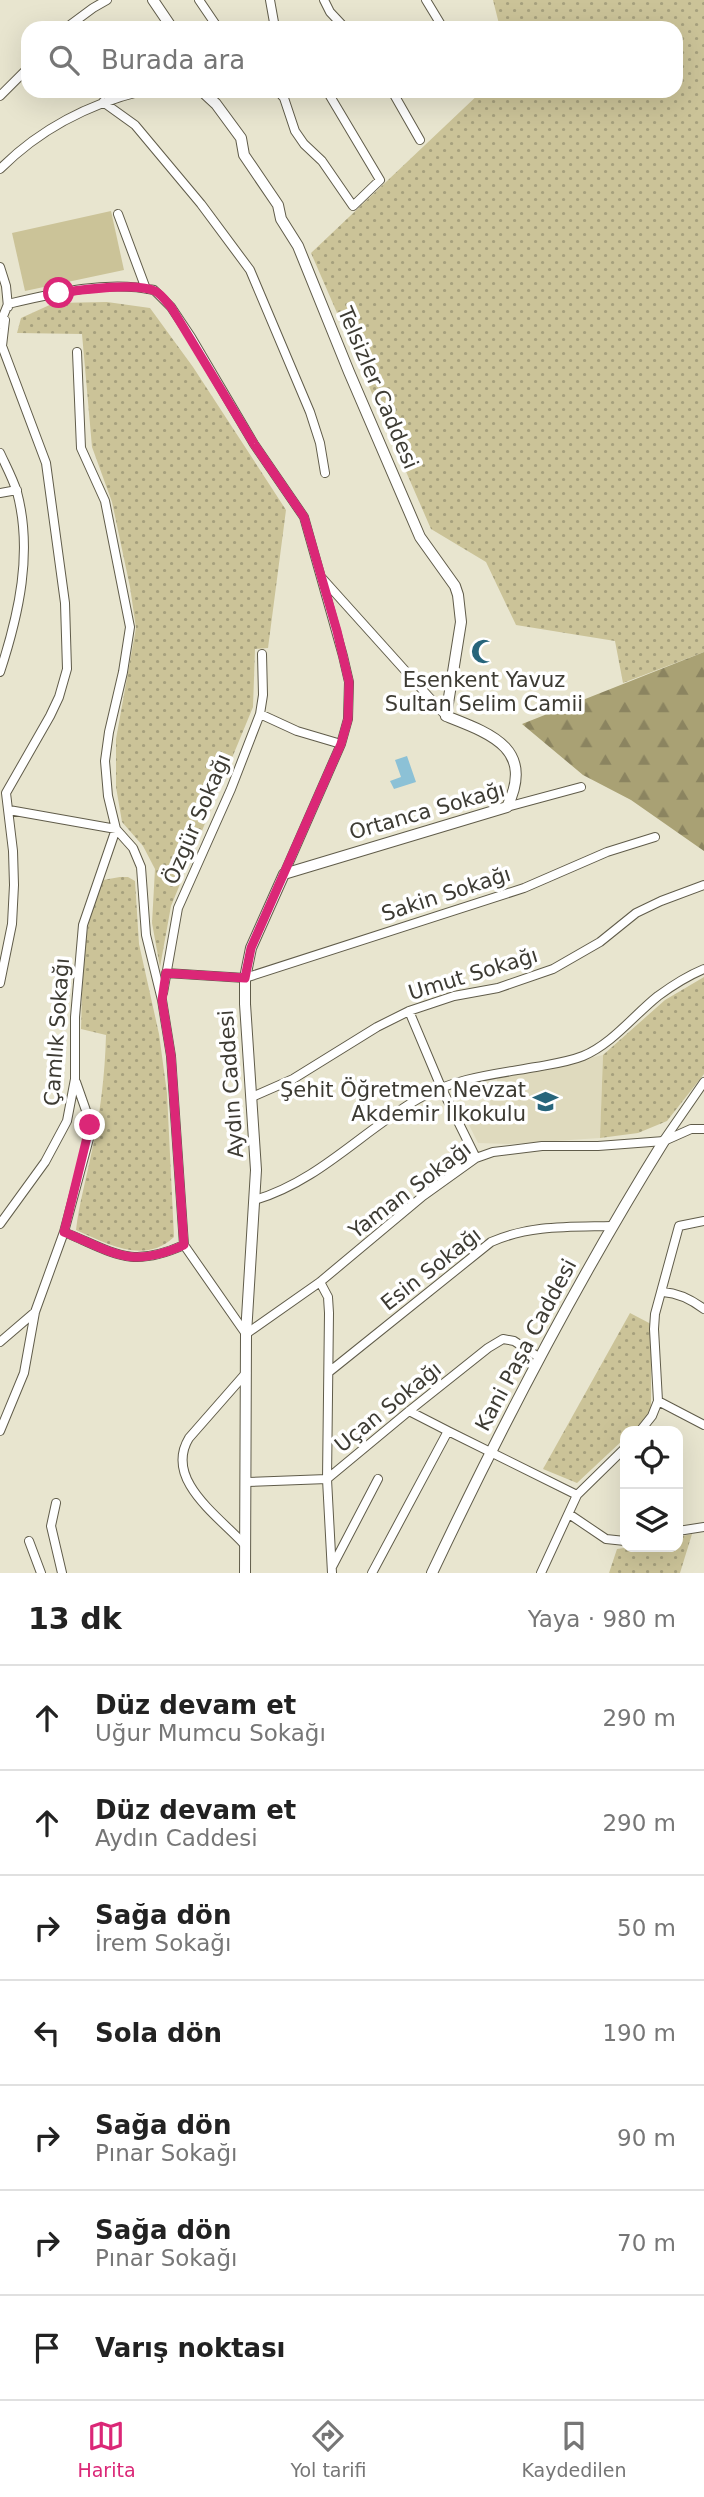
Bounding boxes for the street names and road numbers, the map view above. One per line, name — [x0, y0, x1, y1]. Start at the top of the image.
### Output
street label: Telsizler Caddesi — [333, 302, 423, 473]
street label: Özgür Sokağı — [158, 750, 235, 888]
street label: Ortanca Sokağı — [346, 777, 508, 845]
street label: Sakin Sokağı — [378, 862, 514, 926]
street label: Umut Sokağı — [405, 943, 541, 1005]
street label: Çamlık Sokağı — [40, 957, 74, 1107]
street label: Aydın Caddesi — [214, 1009, 248, 1159]
street label: Yaman Sokağı — [344, 1136, 476, 1244]
street label: Esin Sokağı — [376, 1223, 486, 1315]
street label: Kani Paşa Caddesi — [471, 1255, 581, 1435]
street label: Uçan Sokağı — [330, 1357, 446, 1457]

